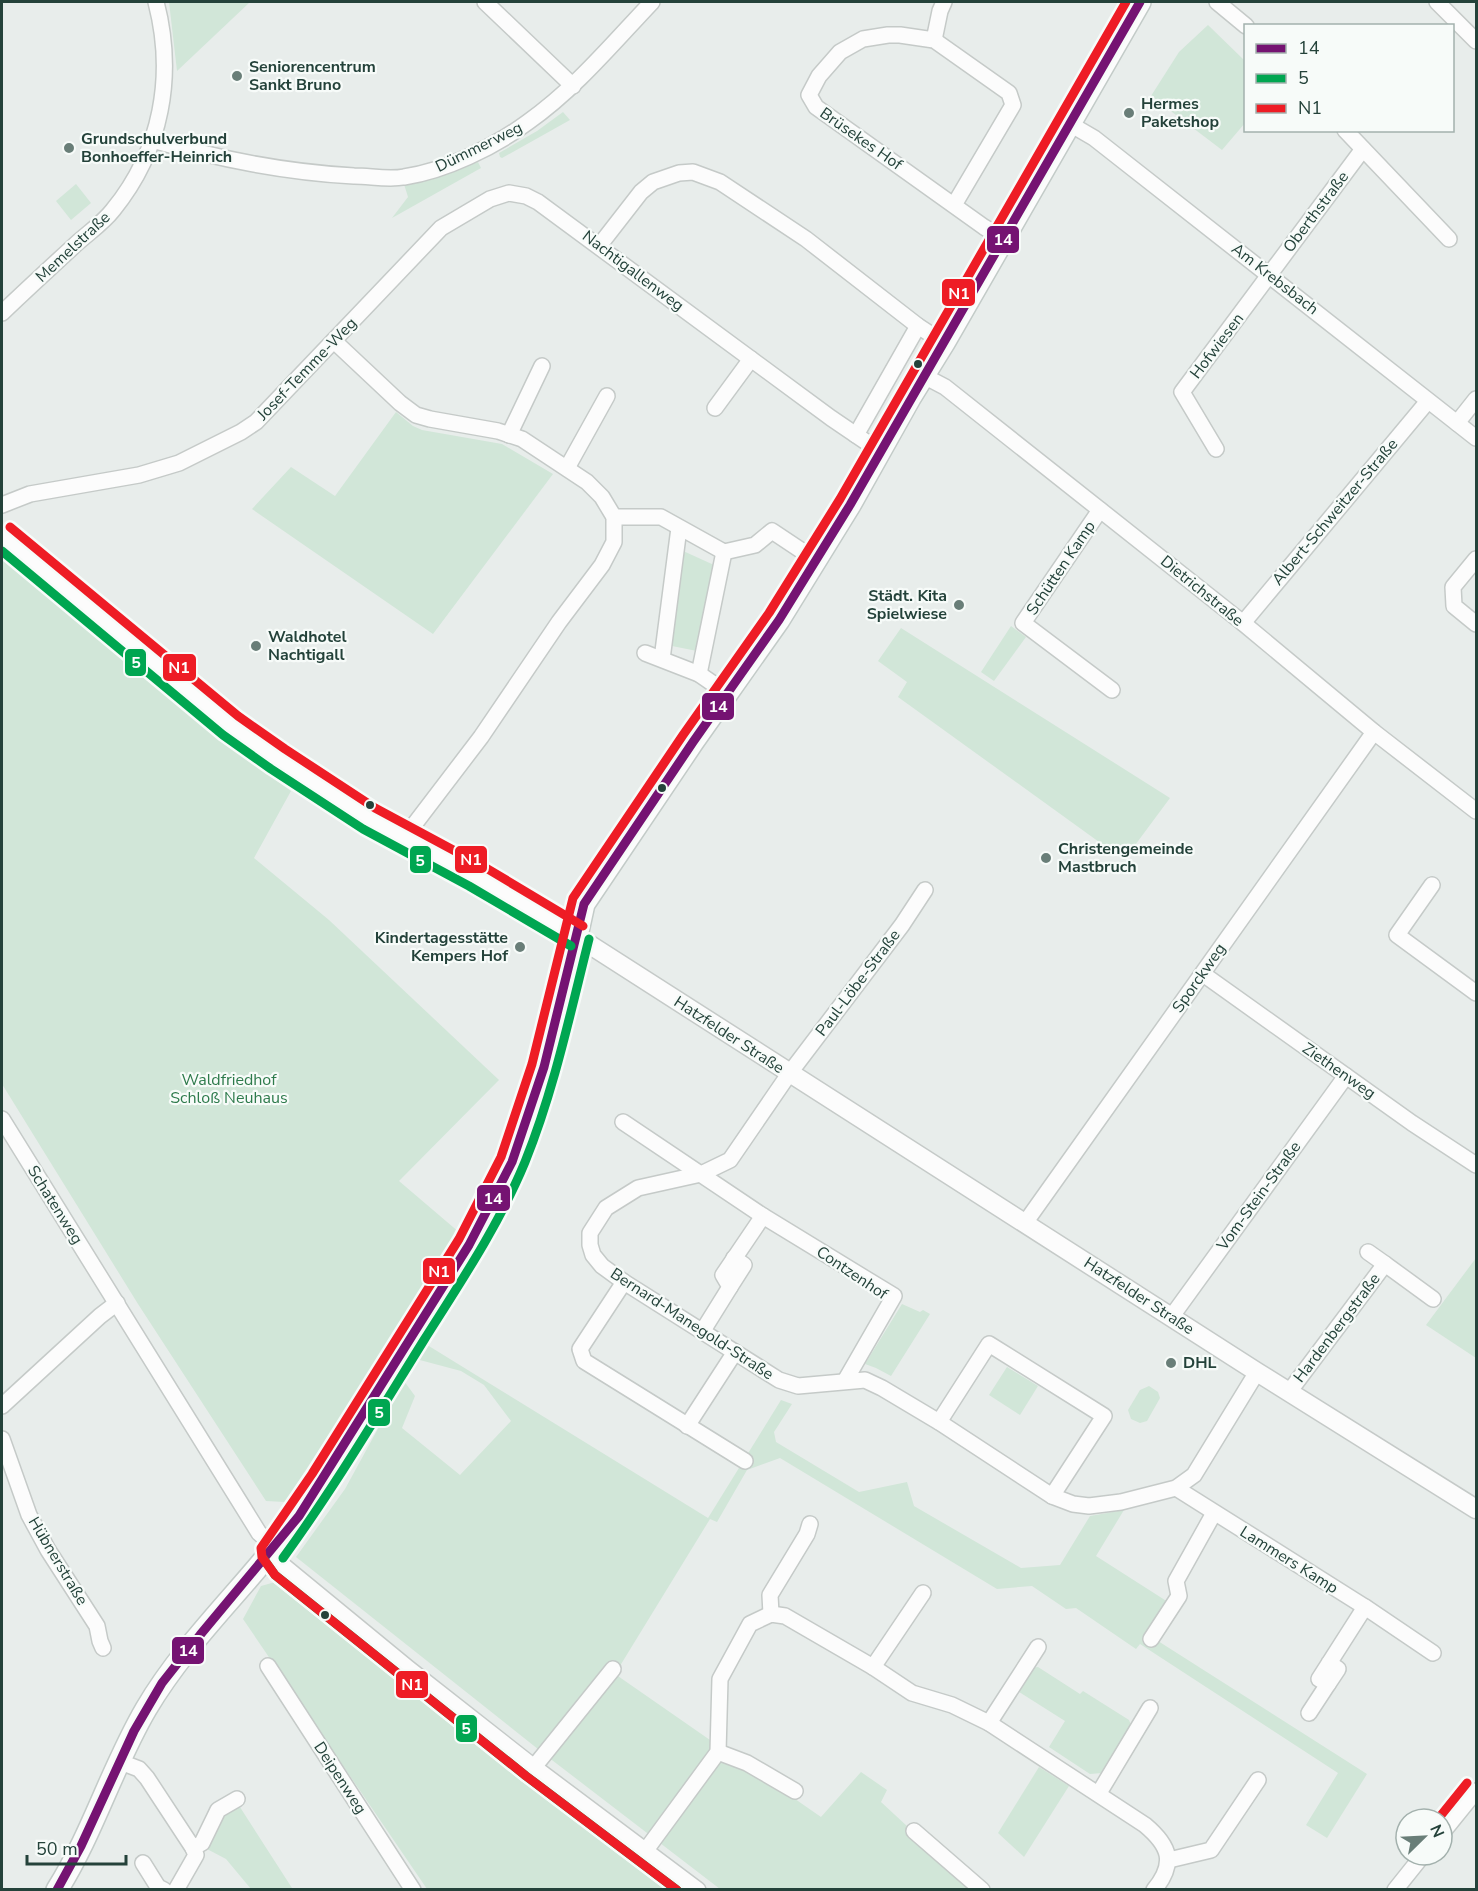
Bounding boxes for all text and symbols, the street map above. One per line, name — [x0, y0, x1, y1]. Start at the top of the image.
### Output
legend — [1244, 24, 1454, 132]
text: 14 — [1298, 36, 1320, 60]
place label: Seniorencentrum Sankt Bruno — [249, 56, 376, 96]
text: 5 — [1298, 66, 1309, 90]
marker: Seniorencentrum Sankt Bruno — [230, 69, 244, 83]
place label: Hermes Paketshop — [1141, 93, 1219, 133]
text: N1 — [1298, 96, 1322, 120]
street label: Brüsekes Hof — [815, 102, 907, 176]
marker: Hermes Paketshop — [1122, 106, 1136, 120]
street label: Dümmerweg — [432, 116, 526, 178]
place label: Grundschulverbund Bonhoeffer-Heinrich — [81, 128, 232, 168]
marker: Grundschulverbund Bonhoeffer-Heinrich — [62, 141, 76, 155]
street label: Oberthstraße — [1278, 167, 1354, 257]
street label: Memelstraße — [31, 207, 115, 287]
street label: Nachtigallenweg — [578, 225, 688, 317]
line badge: 14 — [986, 225, 1020, 254]
text: 14 — [993, 229, 1013, 251]
street label: Am Krebsbach — [1227, 238, 1323, 320]
line badge: N1 — [941, 278, 976, 307]
text: N1 — [948, 283, 970, 305]
street label: Hofwiesen — [1185, 309, 1249, 383]
street label: Josef-Temme-Weg — [251, 313, 362, 426]
unlabelled marker — [912, 358, 924, 370]
street label: Albert-Schweitzer-Straße — [1267, 434, 1403, 590]
street label: Schütten Kamp — [1021, 516, 1101, 620]
street label: Dietrichstraße — [1156, 551, 1248, 631]
place label: Städt. Kita Spielwiese — [867, 585, 947, 625]
marker: Städt. Kita Spielwiese — [952, 598, 966, 612]
place label: Waldhotel Nachtigall — [268, 626, 347, 666]
marker: Waldhotel Nachtigall — [249, 639, 263, 653]
line badge: 5 — [124, 648, 147, 677]
text: 5 — [131, 652, 141, 674]
line badge: N1 — [162, 653, 197, 682]
text: N1 — [168, 657, 190, 679]
line badge: 14 — [701, 692, 735, 721]
text: 14 — [708, 696, 728, 718]
unlabelled marker — [656, 782, 668, 794]
unlabelled marker — [364, 799, 376, 811]
place label: Christengemeinde Mastbruch — [1058, 838, 1193, 878]
line badge: 5 — [409, 845, 432, 874]
line badge: N1 — [454, 845, 488, 874]
text: N1 — [460, 849, 482, 871]
text: 5 — [415, 850, 425, 872]
marker: Christengemeinde Mastbruch — [1039, 851, 1053, 865]
street label: Paul-Löbe-Straße — [811, 925, 905, 1041]
place label: Kindertagesstätte Kempers Hof — [375, 927, 509, 967]
street label: Sporckweg — [1167, 939, 1231, 1017]
marker: Kindertagesstätte Kempers Hof — [513, 940, 527, 954]
street label: Hatzfelder Straße — [670, 991, 788, 1079]
street label: Ziethenweg — [1298, 1038, 1380, 1104]
park label: Waldfriedhof Schloß Neuhaus — [170, 1069, 288, 1109]
street label: Vom-Stein-Straße — [1211, 1137, 1306, 1256]
street label: Schatenweg — [22, 1161, 88, 1249]
line badge: 14 — [476, 1184, 511, 1212]
text: 14 — [483, 1188, 503, 1210]
street label: Contzenhof — [812, 1241, 893, 1305]
street label: Hatzfelder Straße — [1080, 1252, 1198, 1340]
line badge: N1 — [422, 1257, 456, 1285]
text: N1 — [428, 1261, 450, 1283]
street label: Bernard-Manegold-Straße — [606, 1263, 778, 1385]
street label: Hardenbergstraße — [1289, 1269, 1385, 1387]
place label: DHL — [1183, 1352, 1217, 1374]
marker: DHL — [1164, 1356, 1178, 1370]
line badge: 5 — [367, 1398, 391, 1427]
text: 5 — [374, 1402, 384, 1424]
street label: Hübnerstraße — [23, 1513, 93, 1609]
street label: Lammers Kamp — [1236, 1521, 1342, 1599]
unlabelled marker — [319, 1609, 331, 1621]
line badge: 14 — [171, 1636, 205, 1665]
text: 14 — [178, 1640, 198, 1662]
line badge: N1 — [395, 1670, 429, 1699]
text: N1 — [401, 1674, 423, 1696]
line badge: 5 — [455, 1714, 478, 1743]
text: 5 — [461, 1718, 471, 1740]
street label: Deipenweg — [308, 1738, 372, 1818]
north arrow — [1394, 1807, 1454, 1867]
text: N — [1424, 1821, 1449, 1841]
scale bar — [27, 1828, 126, 1866]
text: 50 m — [36, 1837, 78, 1861]

